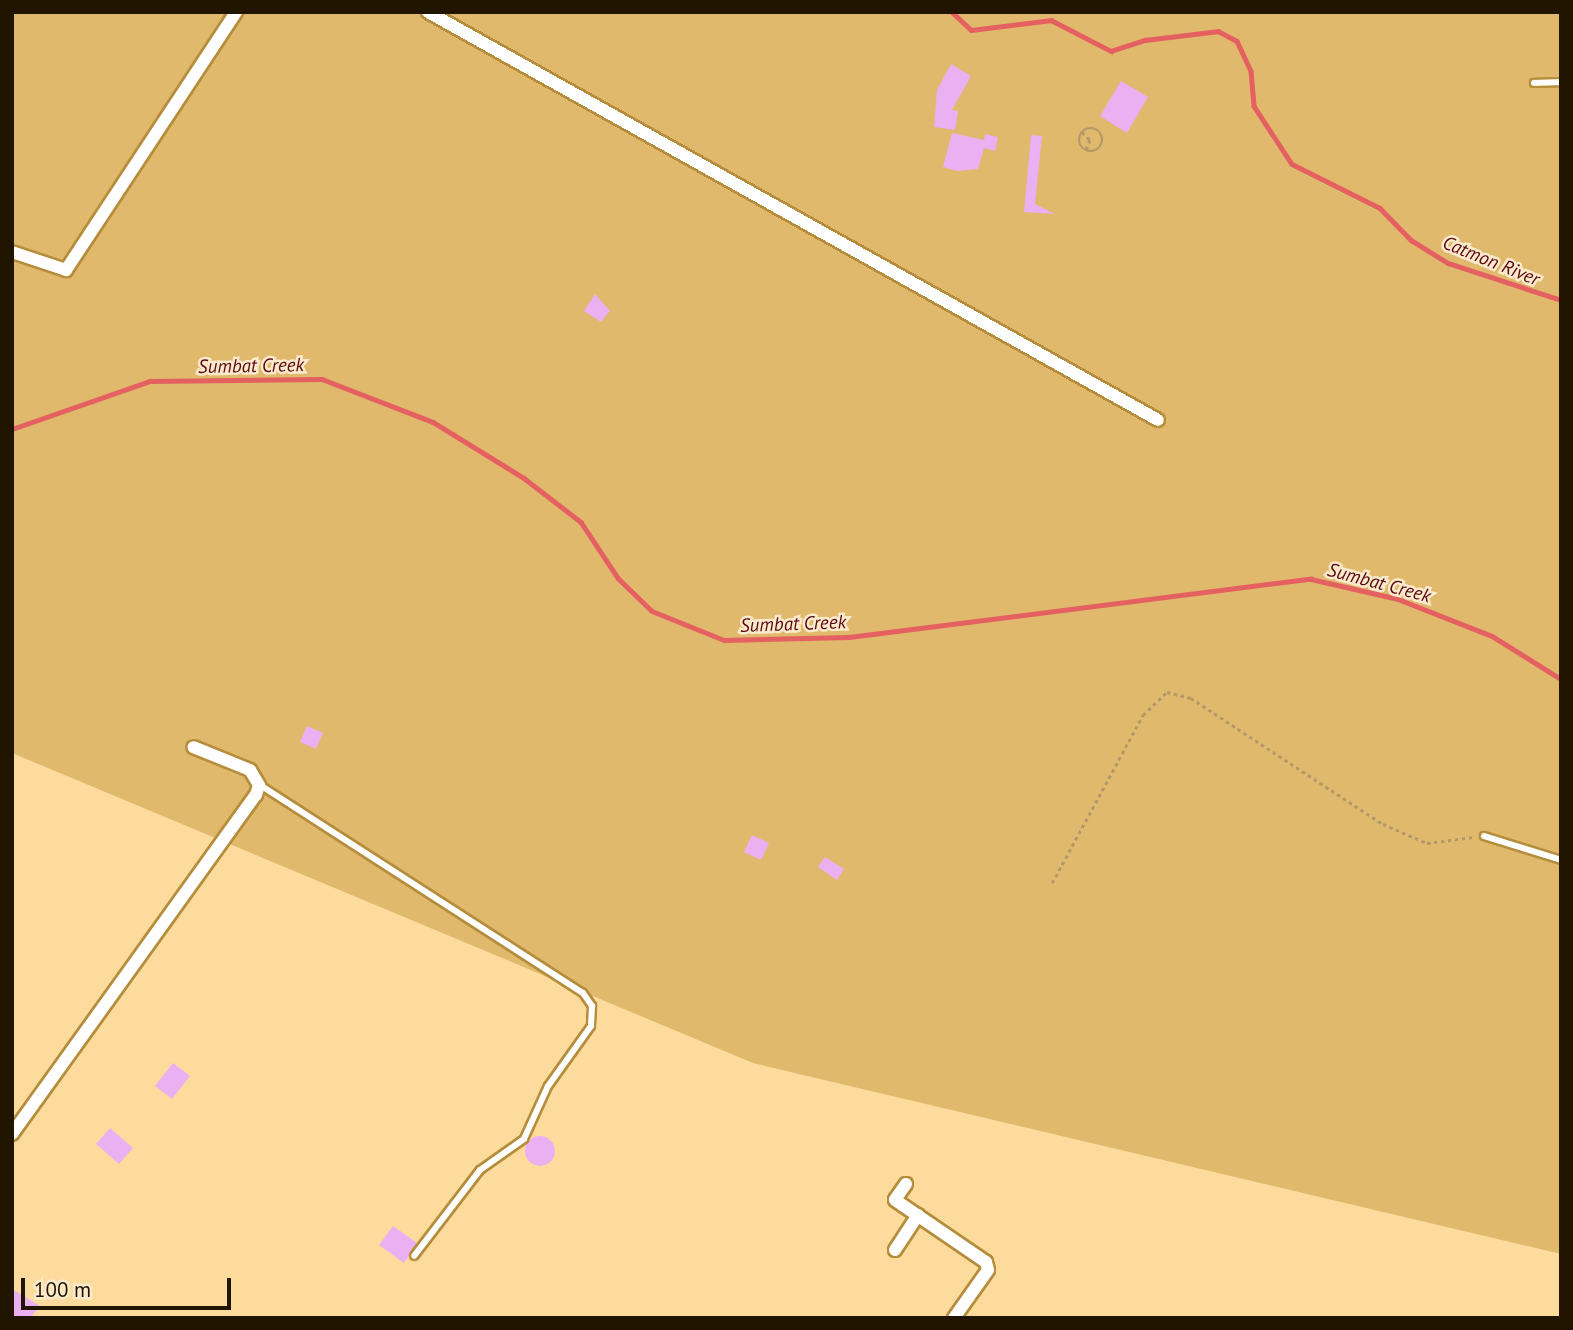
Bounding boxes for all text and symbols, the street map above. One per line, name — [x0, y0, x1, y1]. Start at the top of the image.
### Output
water label: Catmon River — [1439, 231, 1543, 291]
water label: Sumbat Creek — [198, 354, 304, 378]
water label: Sumbat Creek — [1325, 558, 1433, 608]
water label: Sumbat Creek — [740, 611, 846, 637]
scale bar — [24, 1264, 234, 1308]
text: 100 m — [34, 1276, 91, 1303]

